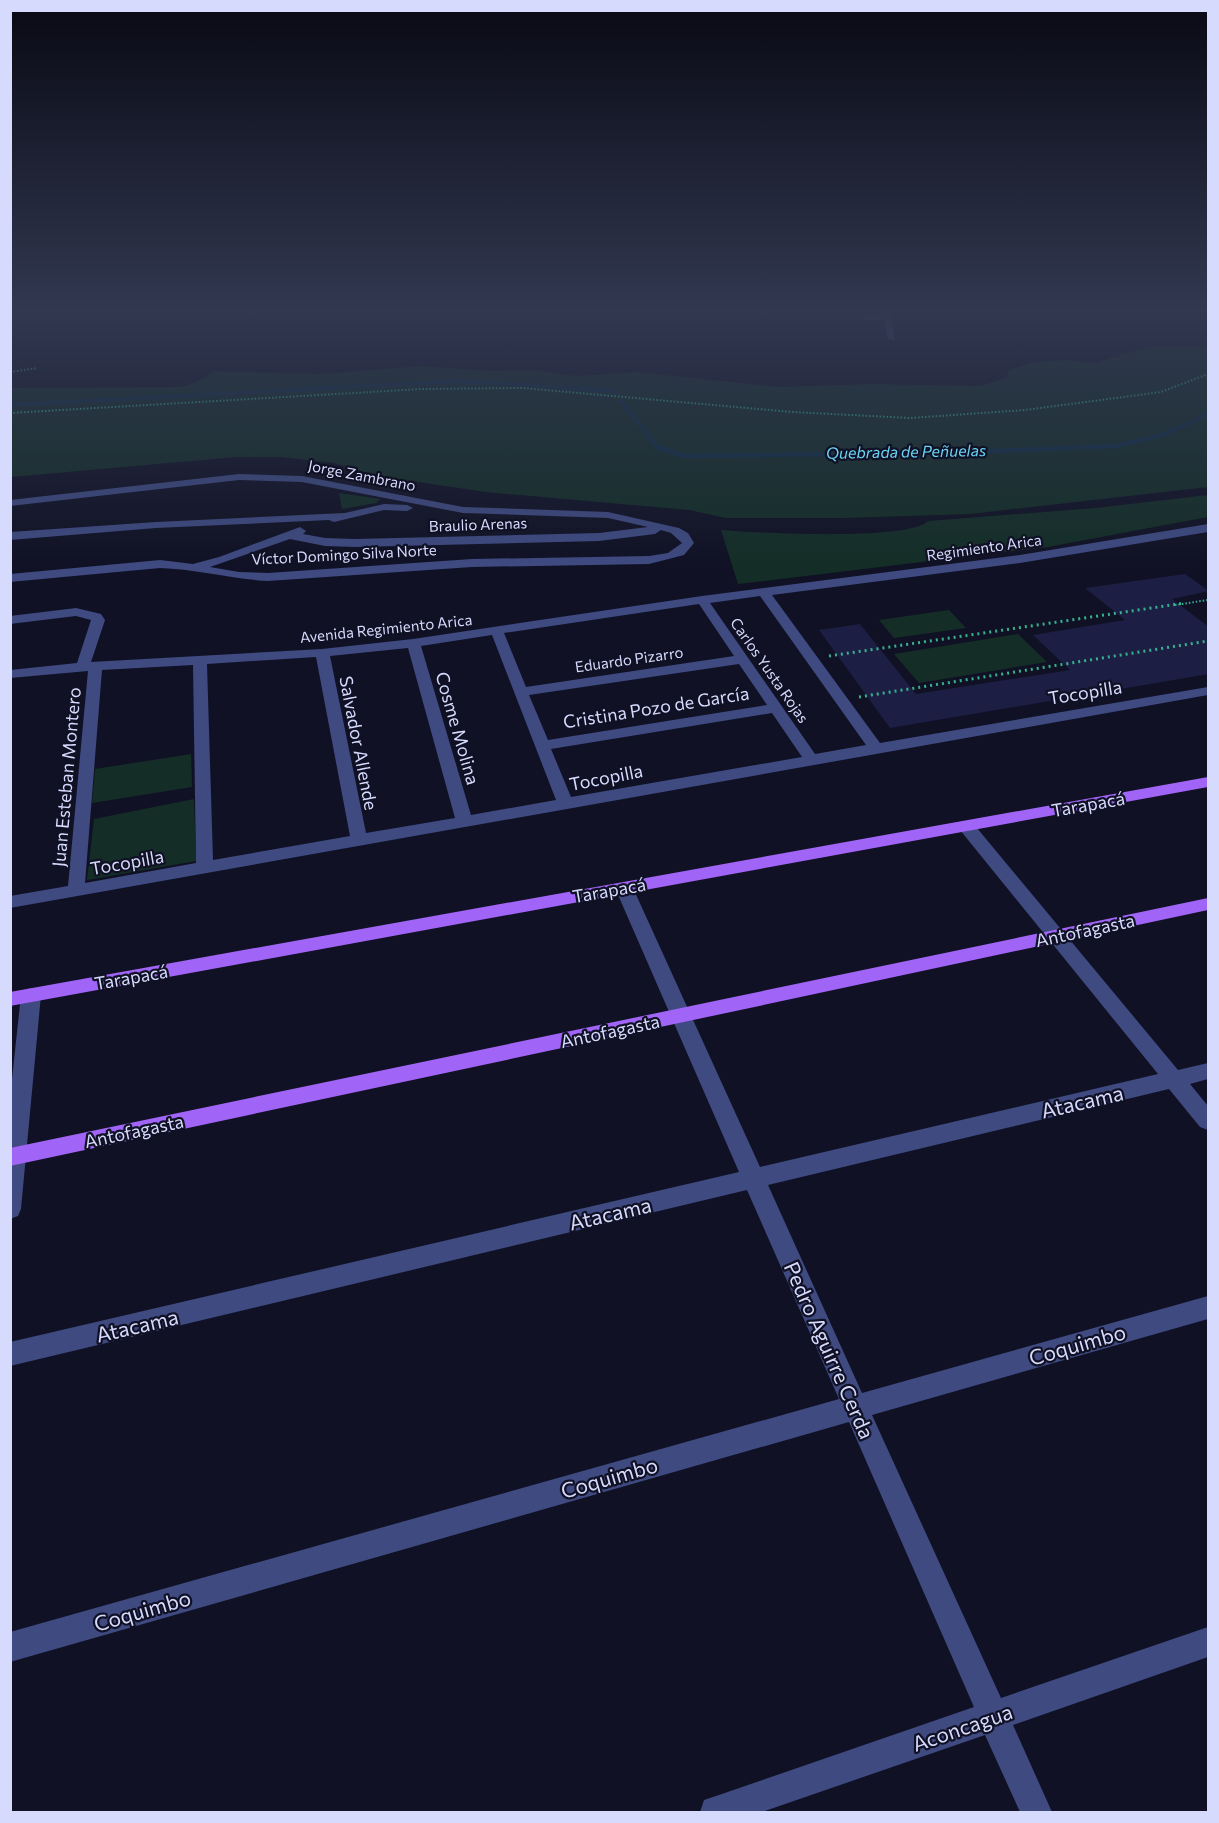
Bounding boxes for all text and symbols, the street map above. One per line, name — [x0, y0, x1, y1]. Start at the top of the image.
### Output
water label: Quebrada de Peñuelas — [826, 440, 986, 462]
street label: Jorge Zambrano — [307, 456, 417, 494]
street label: Braulio Arenas — [428, 513, 528, 535]
street label: Regimiento Arica — [925, 530, 1043, 564]
street label: Víctor Domingo Silva Norte — [251, 540, 437, 568]
street label: Avenida Regimiento Arica — [299, 610, 473, 646]
street label: Carlos Yusta Rojas — [727, 614, 813, 726]
street label: Eduardo Pizarro — [574, 642, 684, 676]
street label: Cosme Molina — [431, 669, 485, 787]
street label: Salvador Allende — [335, 674, 383, 812]
street label: Tocopilla — [1047, 675, 1123, 709]
street label: Cristina Pozo de García — [561, 681, 751, 733]
street label: Juan Esteban Montero — [47, 686, 85, 868]
street label: Tocopilla — [567, 759, 645, 795]
street label: Tarapacá — [1050, 787, 1126, 821]
street label: Tocopilla — [88, 845, 166, 879]
street label: Tarapacá — [571, 873, 647, 907]
street label: Antofagasta — [1033, 909, 1137, 951]
street label: Tarapacá — [93, 960, 169, 994]
street label: Antofagasta — [558, 1010, 662, 1052]
street label: Atacama — [1038, 1079, 1126, 1123]
street label: Antofagasta — [82, 1110, 186, 1152]
street label: Atacama — [566, 1191, 654, 1235]
street label: Pedro Aguirre Cerda — [780, 1258, 880, 1442]
street label: Atacama — [93, 1303, 181, 1347]
street label: Coquimbo — [1026, 1318, 1128, 1370]
street label: Coquimbo — [558, 1451, 660, 1503]
street label: Coquimbo — [91, 1584, 193, 1636]
street label: Aconcagua — [909, 1698, 1015, 1756]

